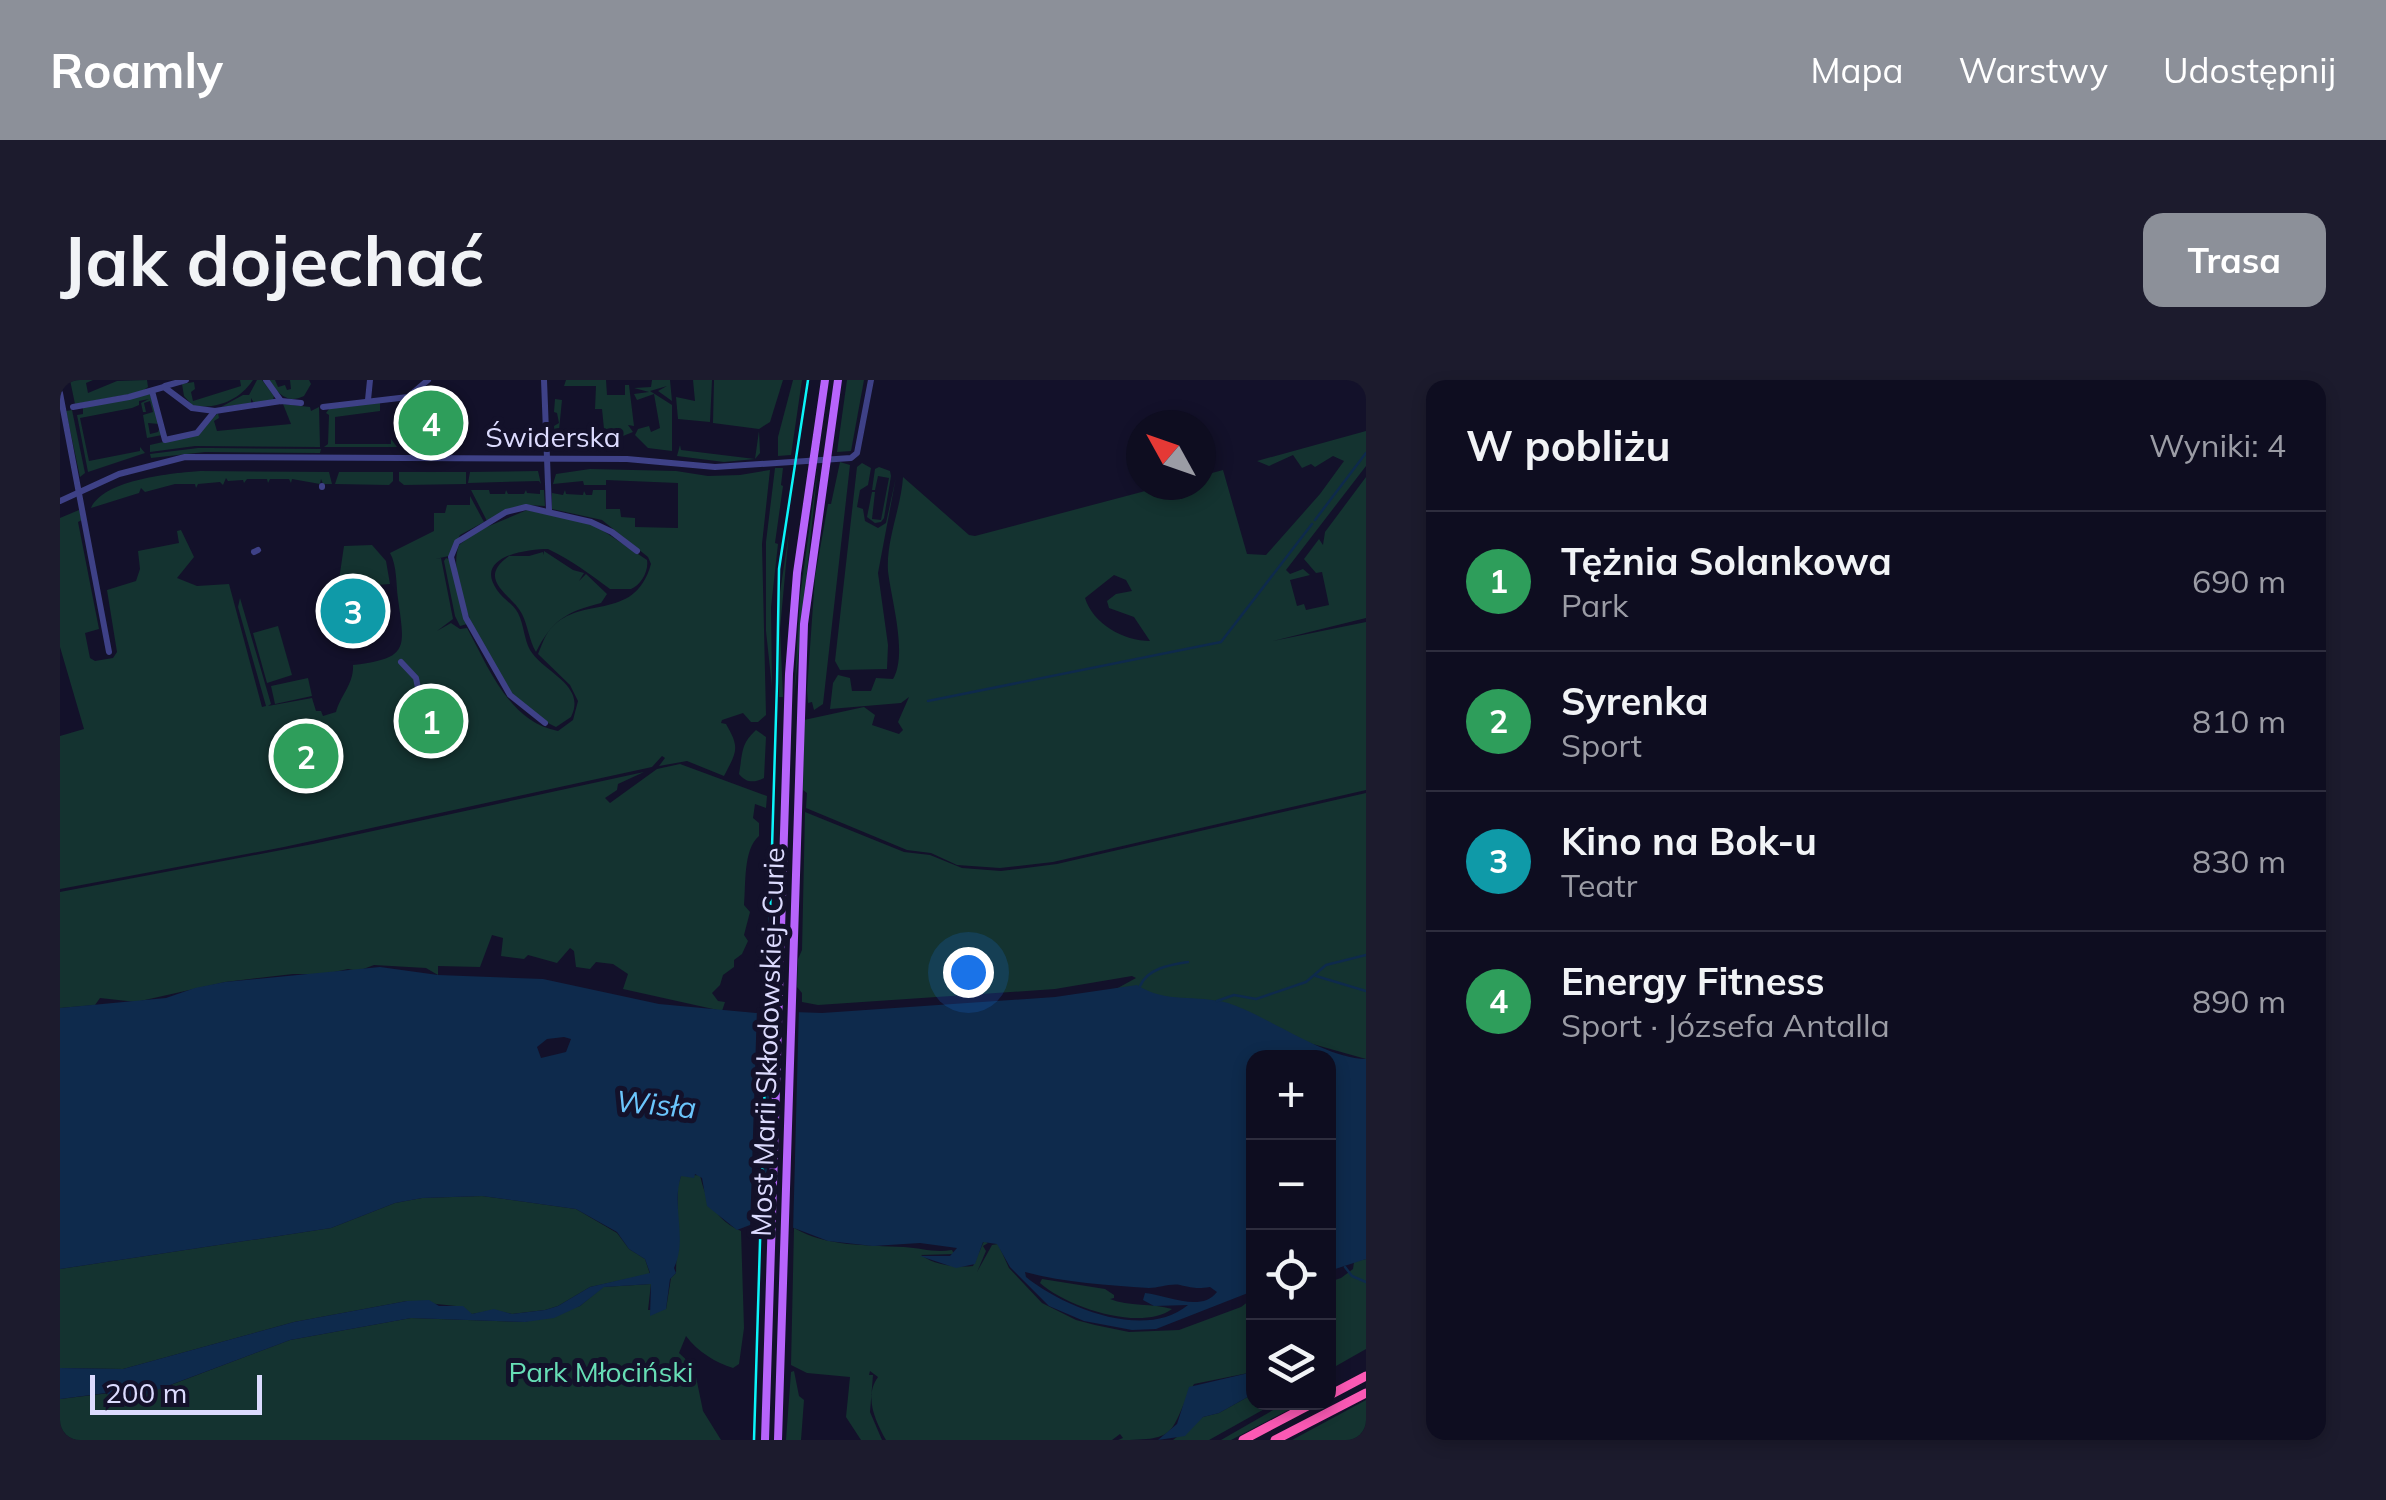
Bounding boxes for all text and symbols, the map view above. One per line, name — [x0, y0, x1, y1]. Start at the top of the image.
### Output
text: Roamly — [50, 40, 223, 100]
text: Mapa — [1810, 48, 1903, 92]
text: Warstwy — [1958, 48, 2108, 92]
text: Udostępnij — [2163, 48, 2336, 92]
button: Trasa — [2143, 213, 2326, 307]
text: Jak dojechać — [60, 216, 484, 304]
pin: 4 — [398, 385, 464, 460]
north arrow — [1126, 410, 1216, 500]
street label: Świderska — [485, 419, 621, 454]
text: W pobliżu — [1466, 419, 1671, 472]
text: Wyniki: 4 — [2149, 425, 2286, 465]
text: Tężnia Solankowa — [1561, 537, 1892, 585]
text: 1 — [1489, 561, 1508, 601]
text: 690 m — [2192, 561, 2286, 601]
pin: 3 — [320, 574, 386, 648]
text: Park — [1561, 585, 1628, 625]
text: Syrenka — [1561, 677, 1709, 725]
pin: 1 — [398, 684, 464, 758]
text: 2 — [1489, 701, 1508, 741]
text: 810 m — [2192, 701, 2286, 741]
pin: 2 — [274, 718, 338, 794]
text: Sport — [1561, 725, 1642, 765]
text: Kino na Bok-u — [1561, 817, 1817, 865]
text: 3 — [1489, 841, 1508, 881]
text: 830 m — [2192, 841, 2286, 881]
street label: Most Marii Skłodowskiej-Curie — [743, 847, 791, 1237]
text: Teatr — [1561, 865, 1637, 905]
your location — [943, 947, 994, 998]
text: Energy Fitness — [1561, 957, 1825, 1005]
text: 4 — [1489, 981, 1508, 1021]
text: 890 m — [2192, 981, 2286, 1021]
text: Sport · Józsefa Antalla — [1561, 1005, 1890, 1045]
map controls — [1246, 1050, 1336, 1410]
button: + — [1246, 1050, 1336, 1140]
water label: Wisła — [614, 1082, 698, 1126]
button: − — [1246, 1140, 1336, 1230]
button: locate — [1246, 1230, 1336, 1320]
button: layers — [1246, 1320, 1336, 1410]
park label: Park Młociński — [509, 1354, 693, 1389]
scale bar — [90, 1370, 262, 1414]
text: 200 m — [105, 1375, 187, 1410]

